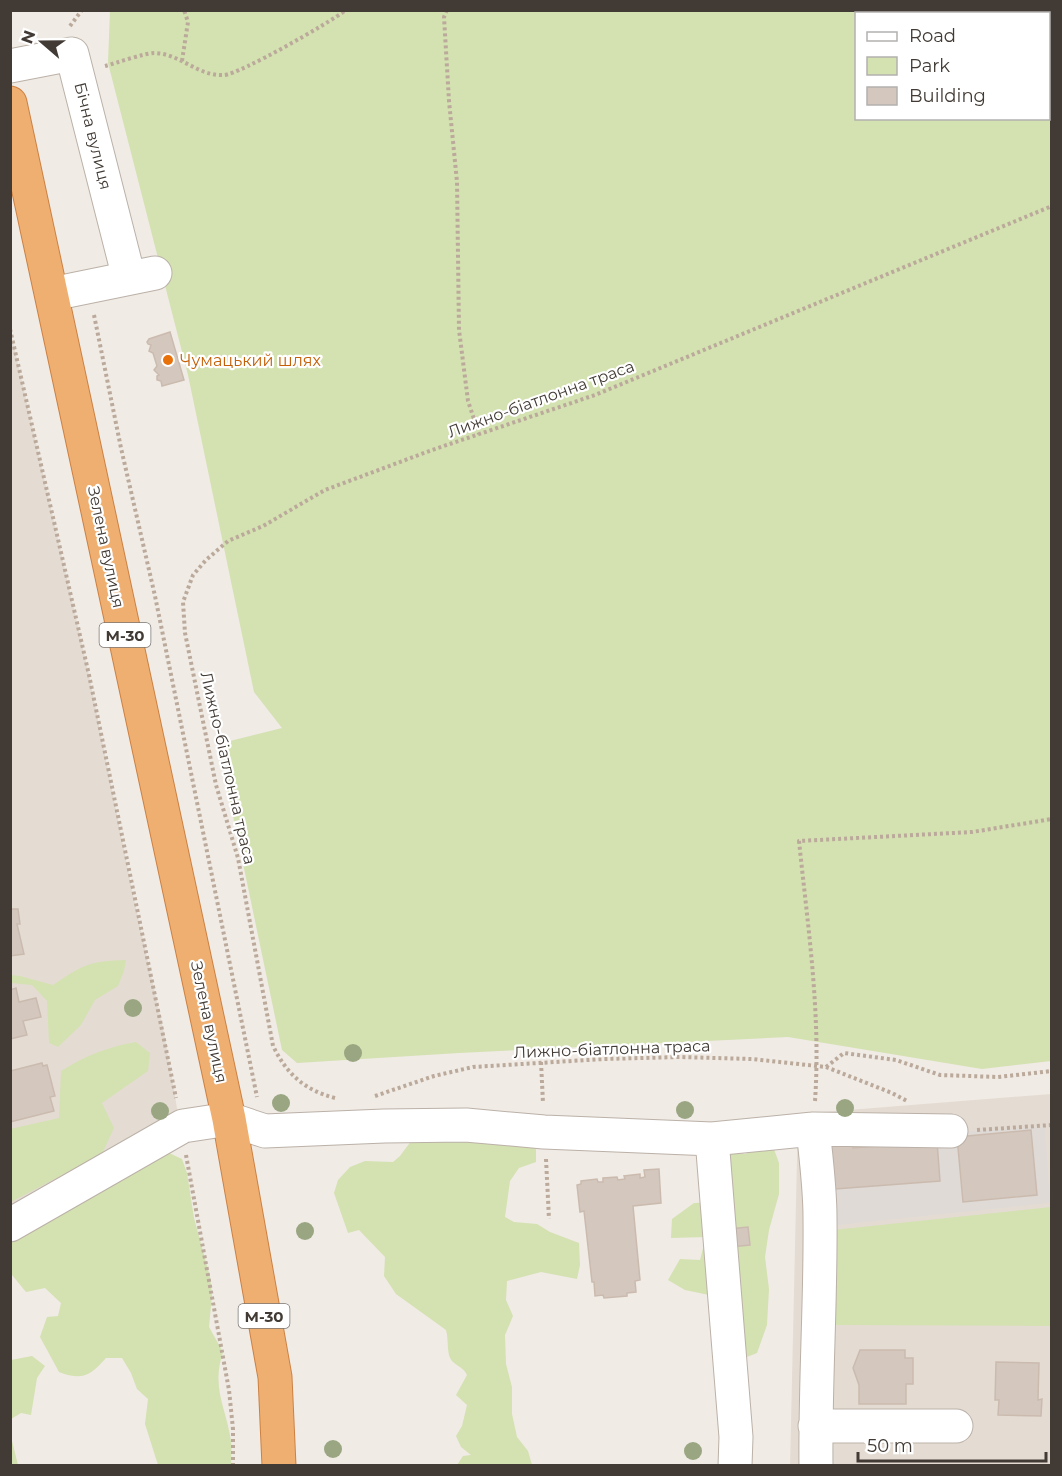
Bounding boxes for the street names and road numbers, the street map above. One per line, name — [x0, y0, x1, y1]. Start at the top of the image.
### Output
street label: Бічна вулиця — [70, 80, 116, 192]
street label: Лижно-біатлонна траса — [445, 356, 637, 442]
street label: Зелена вулиця — [84, 484, 128, 610]
road number: М-30 — [100, 623, 150, 647]
street label: Лижно-біатлонна траса — [197, 670, 259, 866]
street label: Зелена вулиця — [187, 959, 231, 1085]
street label: Лижно-біатлонна траса — [513, 1036, 711, 1062]
road number: М-30 — [238, 1304, 290, 1328]

